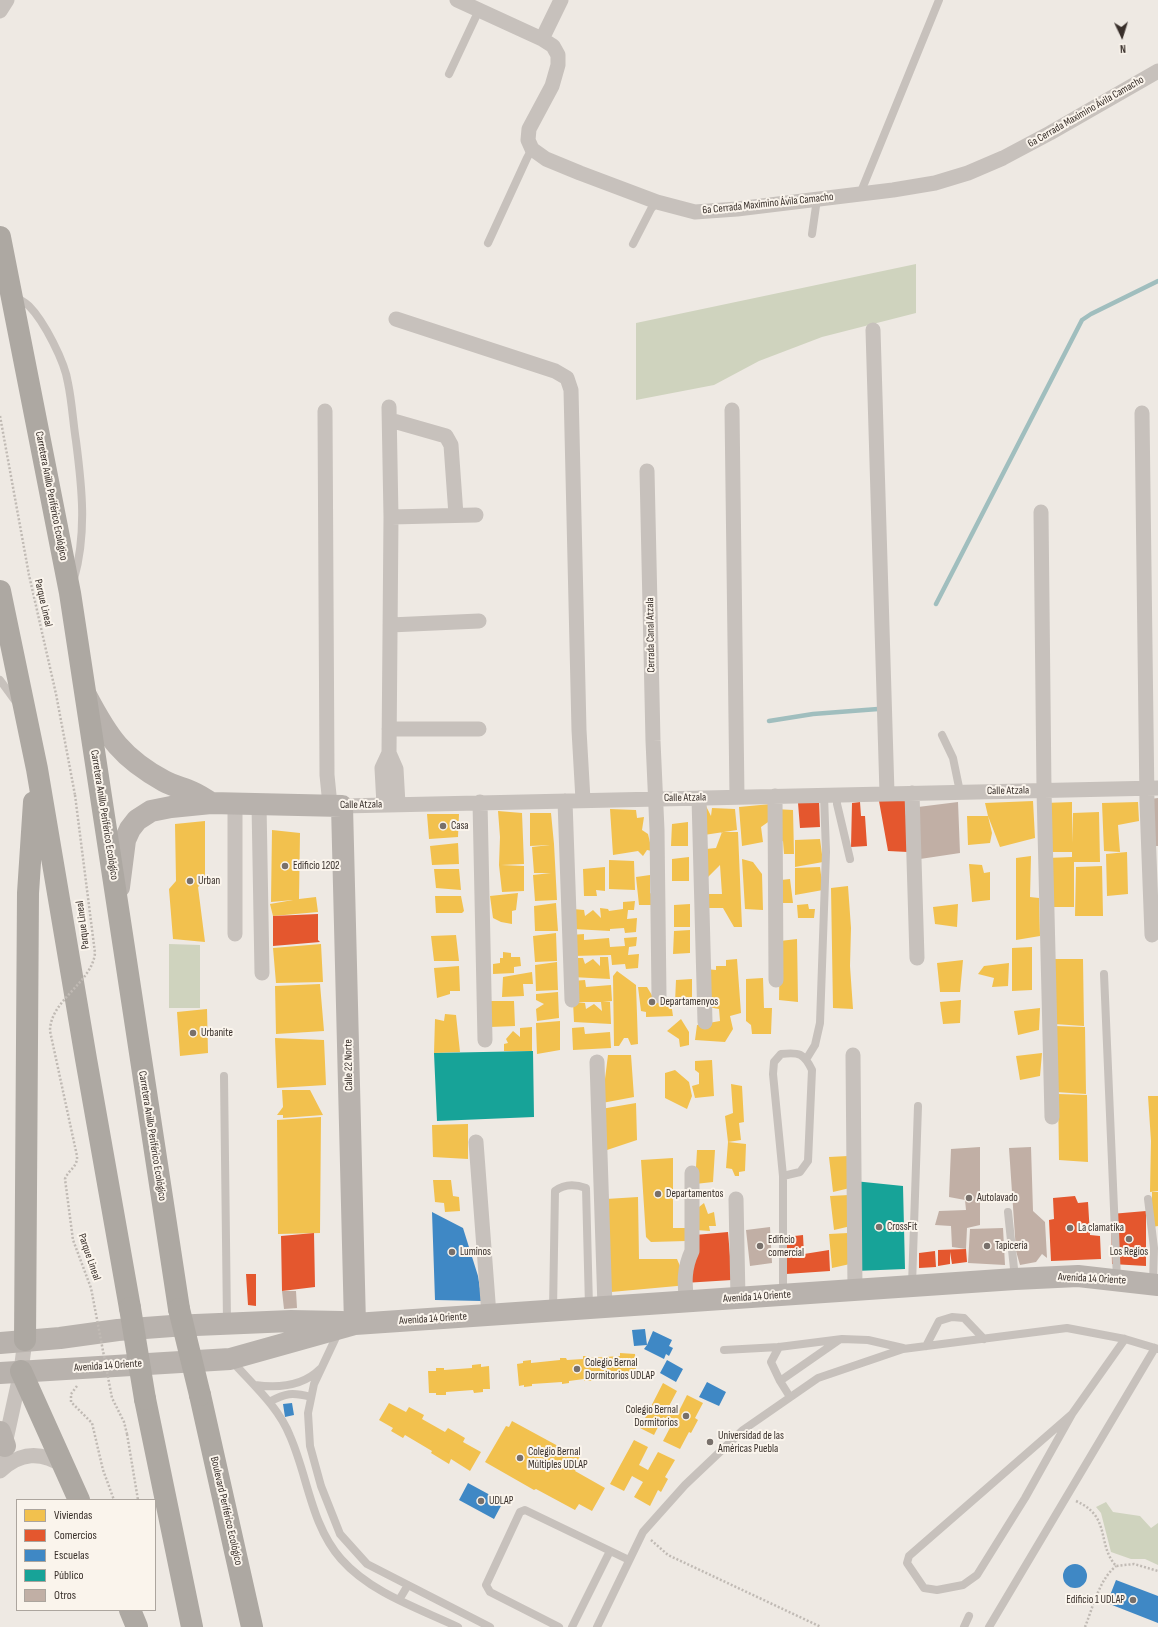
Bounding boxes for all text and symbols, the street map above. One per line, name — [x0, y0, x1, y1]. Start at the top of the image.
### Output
north arrow — [1102, 16, 1142, 56]
text: N — [1119, 42, 1126, 55]
street label: 6a Cerrada Maximino Ávila Camacho — [1026, 73, 1146, 151]
street label: 6a Cerrada Maximino Ávila Camacho — [702, 191, 834, 217]
street label: Carretera Anillo Periférico Ecológico — [32, 430, 70, 562]
street label: Parque Lineal — [31, 578, 55, 628]
street label: Cerrada Canal Atzala — [644, 597, 658, 673]
street label: Carretera Anillo Periférico Ecológico — [87, 749, 121, 881]
street label: Calle Atzala — [987, 784, 1029, 798]
street label: Calle Atzala — [664, 791, 706, 805]
street label: Calle Atzala — [340, 798, 382, 812]
place label: Casa — [451, 819, 469, 833]
marker: Casa — [438, 821, 448, 831]
place label: Edificio 1202 — [293, 859, 340, 873]
marker: Edificio 1202 — [280, 861, 290, 871]
place label: Urban — [198, 874, 220, 888]
marker: Urban — [185, 876, 195, 886]
street label: Parque Lineal — [73, 900, 93, 950]
place label: Departamenyos — [660, 995, 718, 1009]
marker: Departamenyos — [647, 997, 657, 1007]
place label: Urbanite — [201, 1026, 233, 1040]
marker: Urbanite — [188, 1028, 198, 1038]
street label: Calle 22 Norte — [342, 1039, 356, 1091]
street label: Carretera Anillo Periférico Ecológico — [135, 1070, 169, 1202]
place label: Departamentos — [666, 1187, 723, 1201]
marker: Departamentos — [653, 1189, 663, 1199]
place label: Autolavado — [977, 1191, 1018, 1205]
marker: Autolavado — [964, 1193, 974, 1203]
place label: CrossFit — [887, 1220, 917, 1234]
place label: La clamatika — [1078, 1221, 1124, 1235]
marker: CrossFit — [874, 1222, 884, 1232]
marker: La clamatika — [1065, 1223, 1075, 1233]
street label: Parque Lineal — [75, 1232, 103, 1282]
place label: Edificio comercial — [768, 1233, 804, 1259]
marker: Los Regios — [1124, 1234, 1134, 1244]
place label: Tapicería — [995, 1239, 1028, 1253]
marker: Edificio comercial — [755, 1241, 765, 1251]
marker: Tapicería — [982, 1241, 992, 1251]
place label: Luminos — [460, 1245, 491, 1259]
place label: Los Regios — [1110, 1245, 1148, 1259]
marker: Luminos — [447, 1247, 457, 1257]
street label: Avenida 14 Oriente — [1058, 1271, 1126, 1287]
street label: Avenida 14 Oriente — [723, 1288, 791, 1306]
street label: Avenida 14 Oriente — [399, 1310, 467, 1328]
place label: Colegio Bernal Dormitorios UDLAP — [585, 1356, 655, 1382]
street label: Avenida 14 Oriente — [74, 1357, 142, 1375]
marker: Colegio Bernal Dormitorios UDLAP — [572, 1364, 582, 1374]
place label: Colegio Bernal Dormitorios — [626, 1403, 678, 1429]
marker: Colegio Bernal Dormitorios — [681, 1411, 691, 1421]
place label: Universidad de las Américas Puebla — [718, 1429, 784, 1455]
marker: Universidad de las Américas Puebla — [705, 1437, 715, 1447]
place label: Colegio Bernal Múltiples UDLAP — [528, 1445, 588, 1471]
marker: Colegio Bernal Múltiples UDLAP — [515, 1453, 525, 1463]
street label: Boulevard Periférico Ecológico — [207, 1455, 245, 1567]
place label: UDLAP — [489, 1494, 513, 1508]
marker: UDLAP — [476, 1496, 486, 1506]
legend — [16, 1499, 156, 1611]
text: Viviendas — [54, 1508, 92, 1523]
text: Comercios — [54, 1528, 97, 1543]
text: Escuelas — [54, 1548, 89, 1563]
text: Público — [54, 1568, 84, 1583]
text: Otros — [54, 1588, 76, 1603]
place label: Edificio 1 UDLAP — [1066, 1593, 1125, 1607]
marker: Edificio 1 UDLAP — [1128, 1595, 1138, 1605]

